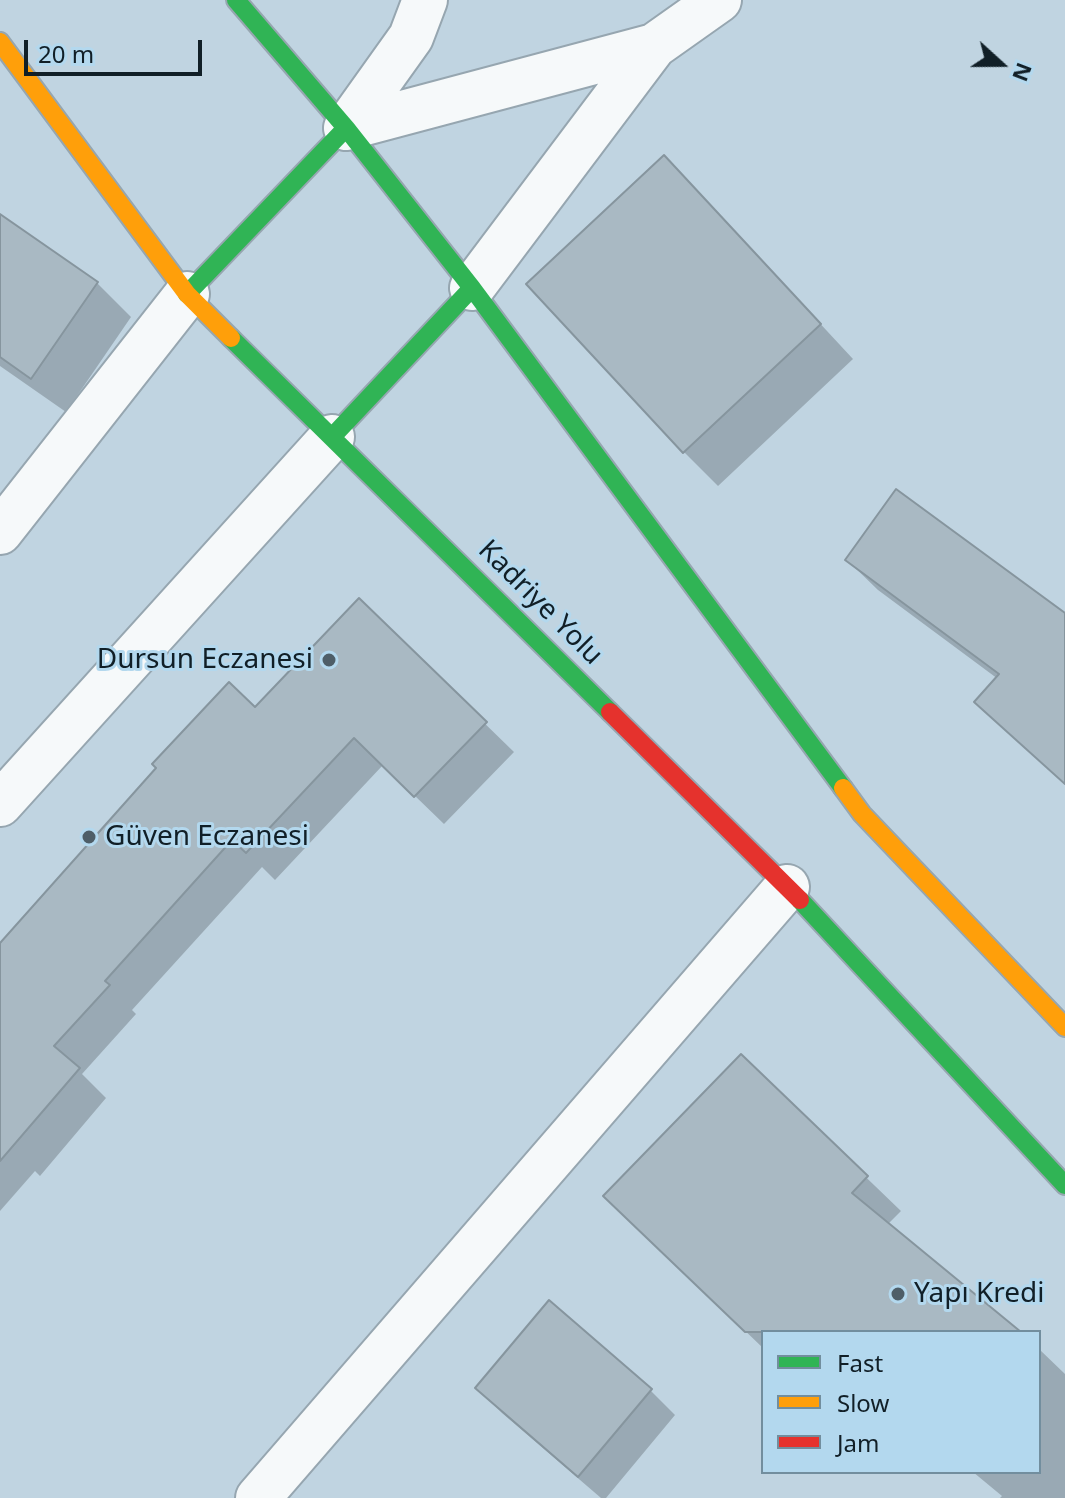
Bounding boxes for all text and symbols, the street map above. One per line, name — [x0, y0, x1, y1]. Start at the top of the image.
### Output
scale bar — [28, 24, 206, 74]
north arrow — [961, 24, 1041, 104]
text: 20 m — [38, 37, 94, 70]
text: N — [1006, 59, 1041, 86]
street label: Kadriye Yolu — [471, 534, 609, 672]
place label: Dursun Eczanesi — [97, 643, 313, 677]
marker: Dursun Eczanesi — [320, 651, 338, 669]
place label: Güven Eczanesi — [105, 820, 309, 854]
marker: Güven Eczanesi — [80, 828, 98, 846]
place label: Yapı Kredi — [914, 1277, 1044, 1311]
marker: Yapı Kredi — [889, 1285, 907, 1303]
legend — [761, 1330, 1041, 1474]
text: Fast — [837, 1346, 883, 1379]
text: Slow — [837, 1386, 889, 1419]
text: Jam — [837, 1426, 879, 1459]

